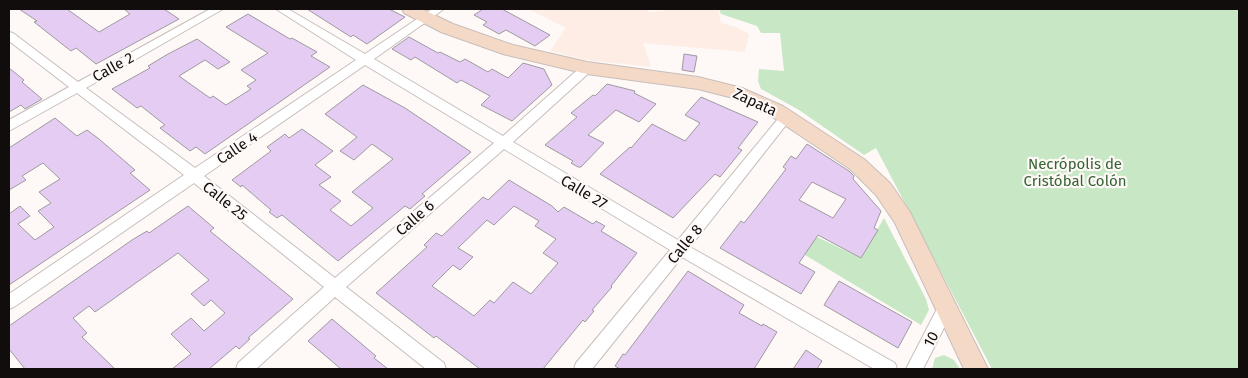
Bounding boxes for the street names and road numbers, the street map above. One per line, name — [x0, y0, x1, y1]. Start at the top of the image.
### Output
street label: Calle 2 — [89, 48, 137, 86]
street label: Zapata — [730, 84, 780, 120]
street label: Calle 4 — [213, 128, 261, 168]
street label: Calle 27 — [557, 171, 611, 213]
street label: Calle 25 — [199, 178, 251, 224]
street label: Calle 6 — [392, 196, 438, 240]
street label: Calle 8 — [664, 221, 706, 267]
street label: 10 — [920, 328, 942, 350]

